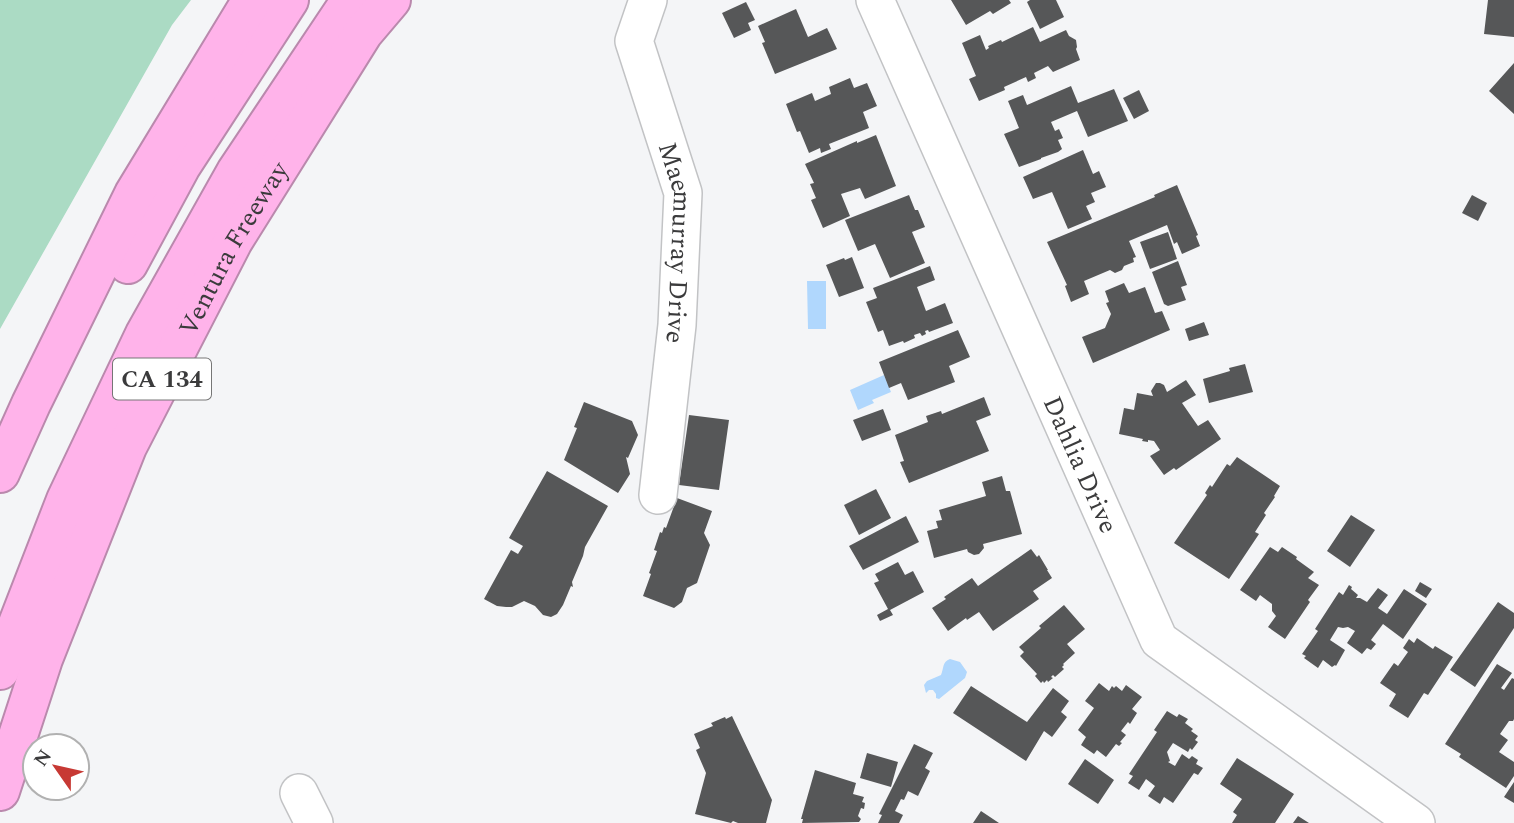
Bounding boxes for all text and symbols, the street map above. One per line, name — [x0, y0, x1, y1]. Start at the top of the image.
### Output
street label: Maemurray Drive — [647, 137, 702, 346]
street label: Ventura Freeway — [169, 153, 300, 343]
road number: CA 134 — [113, 358, 211, 400]
street label: Dahlia Drive — [1032, 390, 1128, 540]
north arrow — [21, 732, 91, 802]
text: N — [27, 744, 60, 773]

